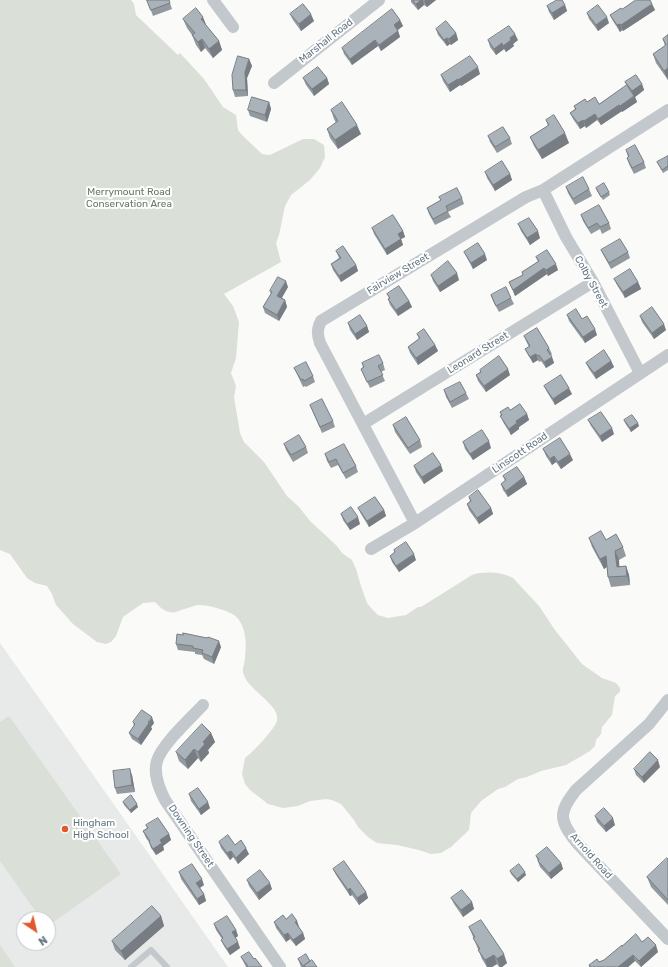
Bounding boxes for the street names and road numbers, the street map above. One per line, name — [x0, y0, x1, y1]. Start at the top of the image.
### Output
street label: Marshall Road — [297, 16, 355, 66]
street label: Fairview Street — [365, 251, 431, 297]
street label: Colby Street — [572, 254, 610, 310]
street label: Leonard Street — [445, 330, 511, 376]
street label: Linscott Road — [490, 430, 550, 476]
street label: Downing Street — [166, 803, 216, 869]
street label: Arnold Road — [568, 831, 614, 881]

